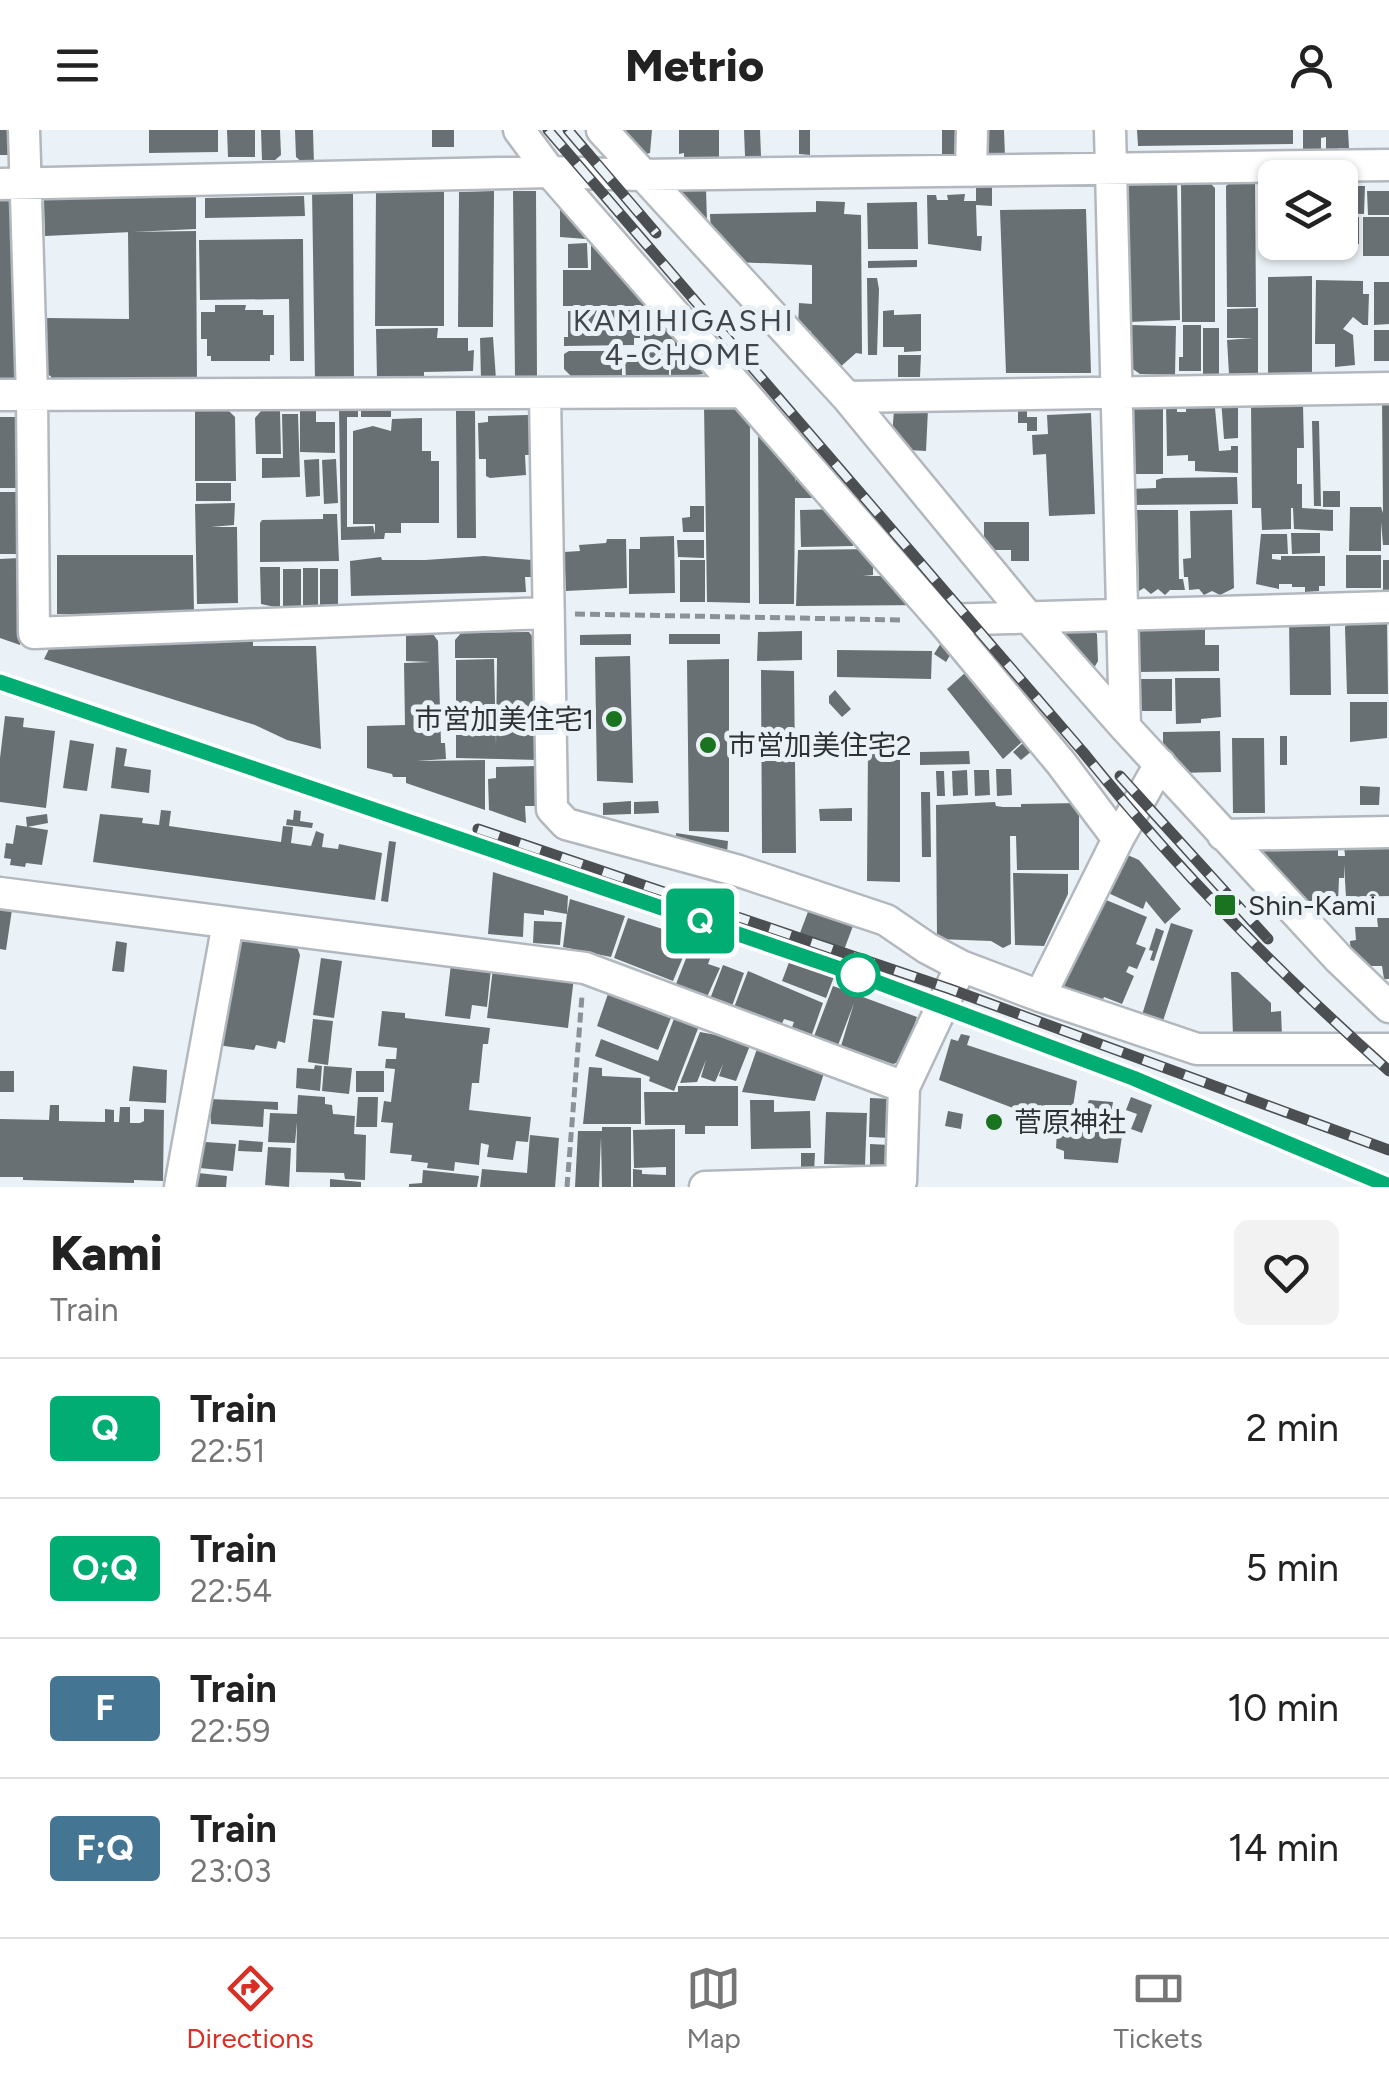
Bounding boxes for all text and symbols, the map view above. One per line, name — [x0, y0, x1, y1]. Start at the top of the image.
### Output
icon: menu — [50, 38, 105, 93]
text: Metrio — [625, 38, 764, 92]
icon: person — [1284, 38, 1339, 93]
map controls — [1258, 160, 1358, 260]
button: layers — [1258, 160, 1358, 260]
district label: KAMIHIGASHI 4-CHOME — [573, 302, 795, 373]
place label: 市営加美住宅1 — [414, 702, 594, 736]
marker: 市営加美住宅1 — [603, 708, 625, 730]
place label: 市営加美住宅2 — [728, 728, 912, 762]
marker: 市営加美住宅2 — [697, 734, 719, 756]
line badge: Q — [668, 888, 732, 954]
place label: Shin-Kami — [1248, 888, 1376, 922]
marker: Shin-Kami — [1212, 892, 1238, 918]
text: Q — [686, 900, 714, 942]
unlabelled marker — [837, 954, 879, 996]
place label: 菅原神社 — [1014, 1105, 1126, 1139]
marker: 菅原神社 — [983, 1111, 1005, 1133]
button: heart — [1234, 1220, 1339, 1325]
text: Kami — [50, 1224, 163, 1282]
text: Train — [50, 1291, 119, 1329]
text: Train — [190, 1386, 277, 1432]
text: 2 min — [1246, 1405, 1339, 1451]
text: Q — [91, 1407, 119, 1449]
text: 22:51 — [190, 1432, 266, 1470]
text: Train — [190, 1526, 277, 1572]
text: 5 min — [1245, 1545, 1339, 1591]
text: O;Q — [72, 1547, 138, 1589]
text: 22:54 — [190, 1572, 272, 1610]
text: Train — [190, 1666, 277, 1712]
text: 10 min — [1227, 1685, 1339, 1731]
text: F — [95, 1687, 115, 1729]
text: 22:59 — [190, 1712, 270, 1750]
text: Train — [190, 1806, 277, 1852]
text: 14 min — [1228, 1825, 1339, 1871]
text: F;Q — [76, 1827, 134, 1869]
text: 23:03 — [190, 1852, 271, 1890]
tab: Directions — [186, 1961, 314, 2055]
tab: Map — [686, 1961, 741, 2055]
tab: Tickets — [1114, 1961, 1203, 2055]

